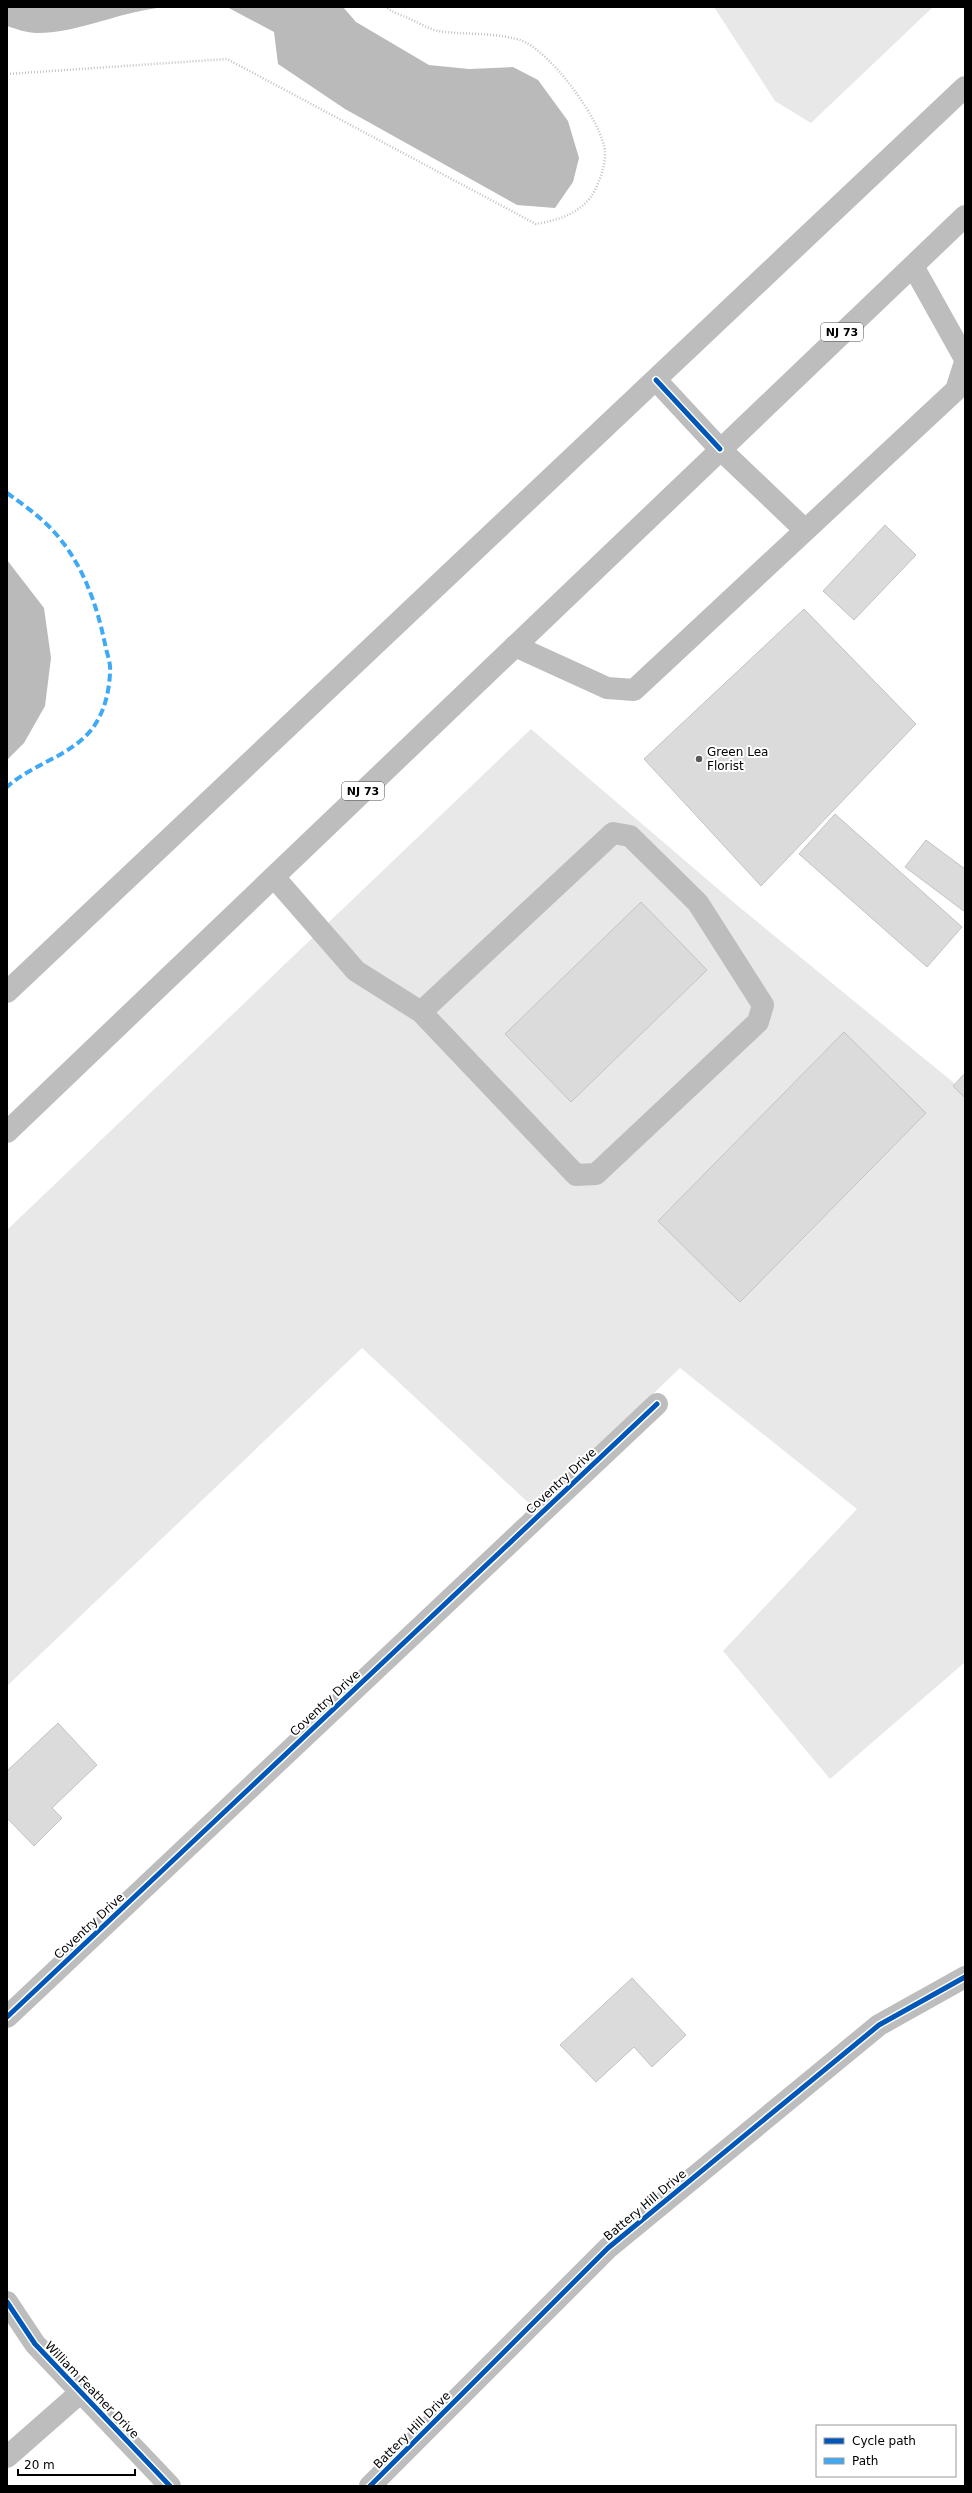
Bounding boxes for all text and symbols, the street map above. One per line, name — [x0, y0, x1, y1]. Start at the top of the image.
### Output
road number: NJ 73 — [821, 323, 863, 341]
place label: Green Lea Florist — [707, 745, 768, 773]
marker: Green Lea Florist — [694, 754, 704, 764]
road number: NJ 73 — [342, 782, 384, 800]
street label: Coventry Drive — [523, 1445, 599, 1517]
street label: Coventry Drive — [287, 1667, 363, 1739]
street label: Coventry Drive — [51, 1890, 127, 1962]
street label: Battery Hill Drive — [601, 2167, 689, 2243]
street label: William Feather Drive — [42, 2339, 142, 2441]
street label: Battery Hill Drive — [371, 2389, 453, 2471]
legend — [816, 2425, 956, 2477]
text: Cycle path — [852, 2434, 916, 2448]
scale bar — [18, 2451, 135, 2477]
text: Path — [852, 2454, 878, 2468]
text: 20 m — [24, 2458, 55, 2472]

